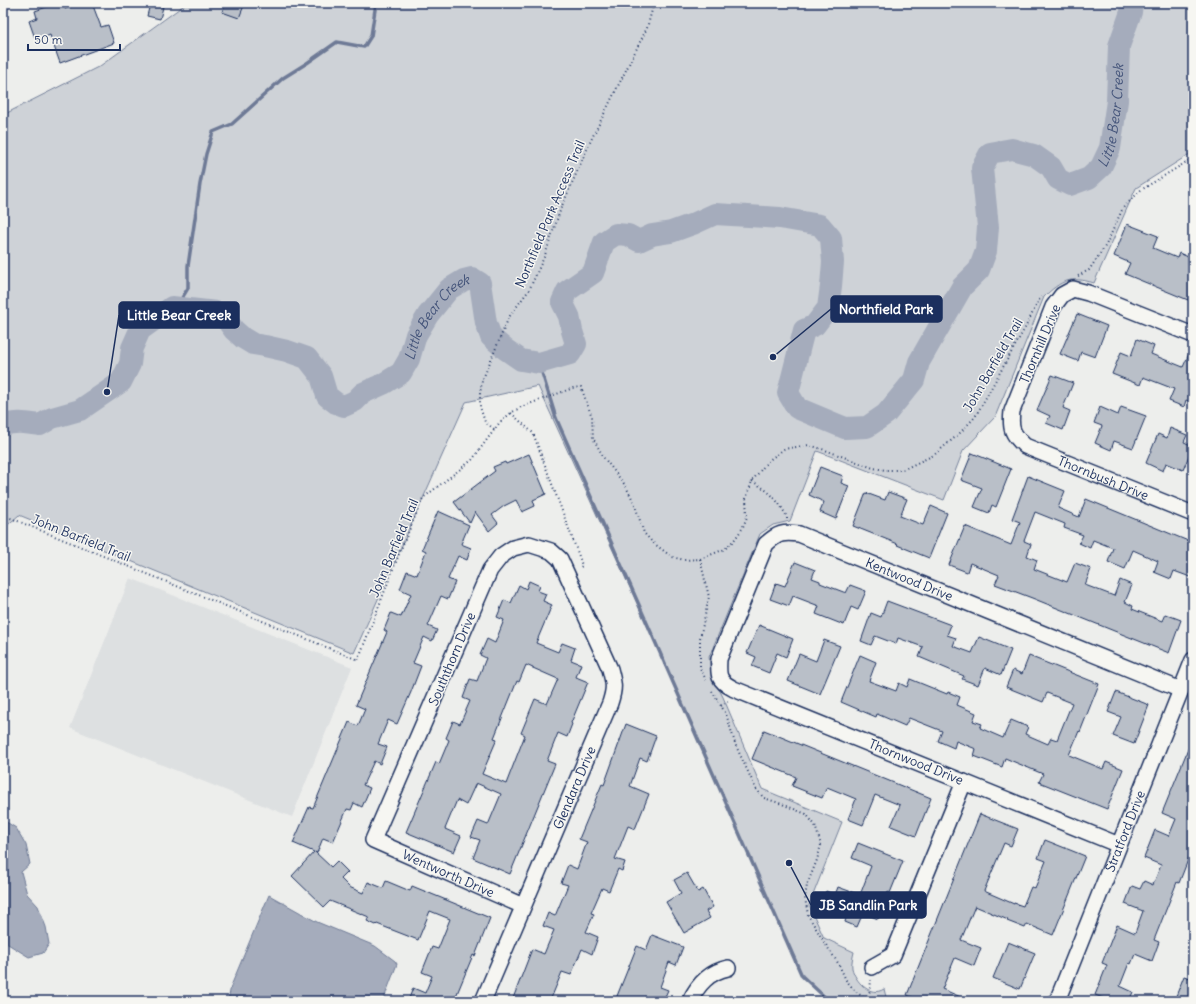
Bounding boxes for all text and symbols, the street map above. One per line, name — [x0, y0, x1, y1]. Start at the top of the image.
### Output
scale bar — [28, 26, 120, 52]
text: 50 m — [34, 32, 63, 47]
water label: Little Bear Creek — [1093, 63, 1127, 170]
street label: Northfield Park Access Trail — [511, 138, 589, 290]
water label: Little Bear Creek — [400, 270, 472, 362]
callout: Northfield Park — [831, 296, 942, 322]
text: Northfield Park — [839, 300, 933, 318]
callout: Little Bear Creek — [119, 302, 239, 328]
street label: Thornhill Drive — [1016, 302, 1064, 386]
text: Little Bear Creek — [127, 306, 231, 324]
street label: John Barfield Trail — [959, 315, 1027, 415]
street label: Thornbush Drive — [1055, 452, 1151, 504]
street label: John Barfield Trail — [366, 496, 422, 600]
street label: John Barfield Trail — [29, 510, 133, 566]
street label: Kentwood Drive — [863, 554, 956, 605]
street label: Souththorn Drive — [425, 610, 479, 708]
street label: Thornwood Drive — [866, 735, 966, 789]
street label: Glendara Drive — [549, 744, 599, 832]
street label: Stratford Drive — [1101, 788, 1149, 874]
street label: Wentworth Drive — [400, 845, 497, 901]
callout: JB Sandlin Park — [811, 892, 926, 918]
text: JB Sandlin Park — [819, 896, 917, 914]

